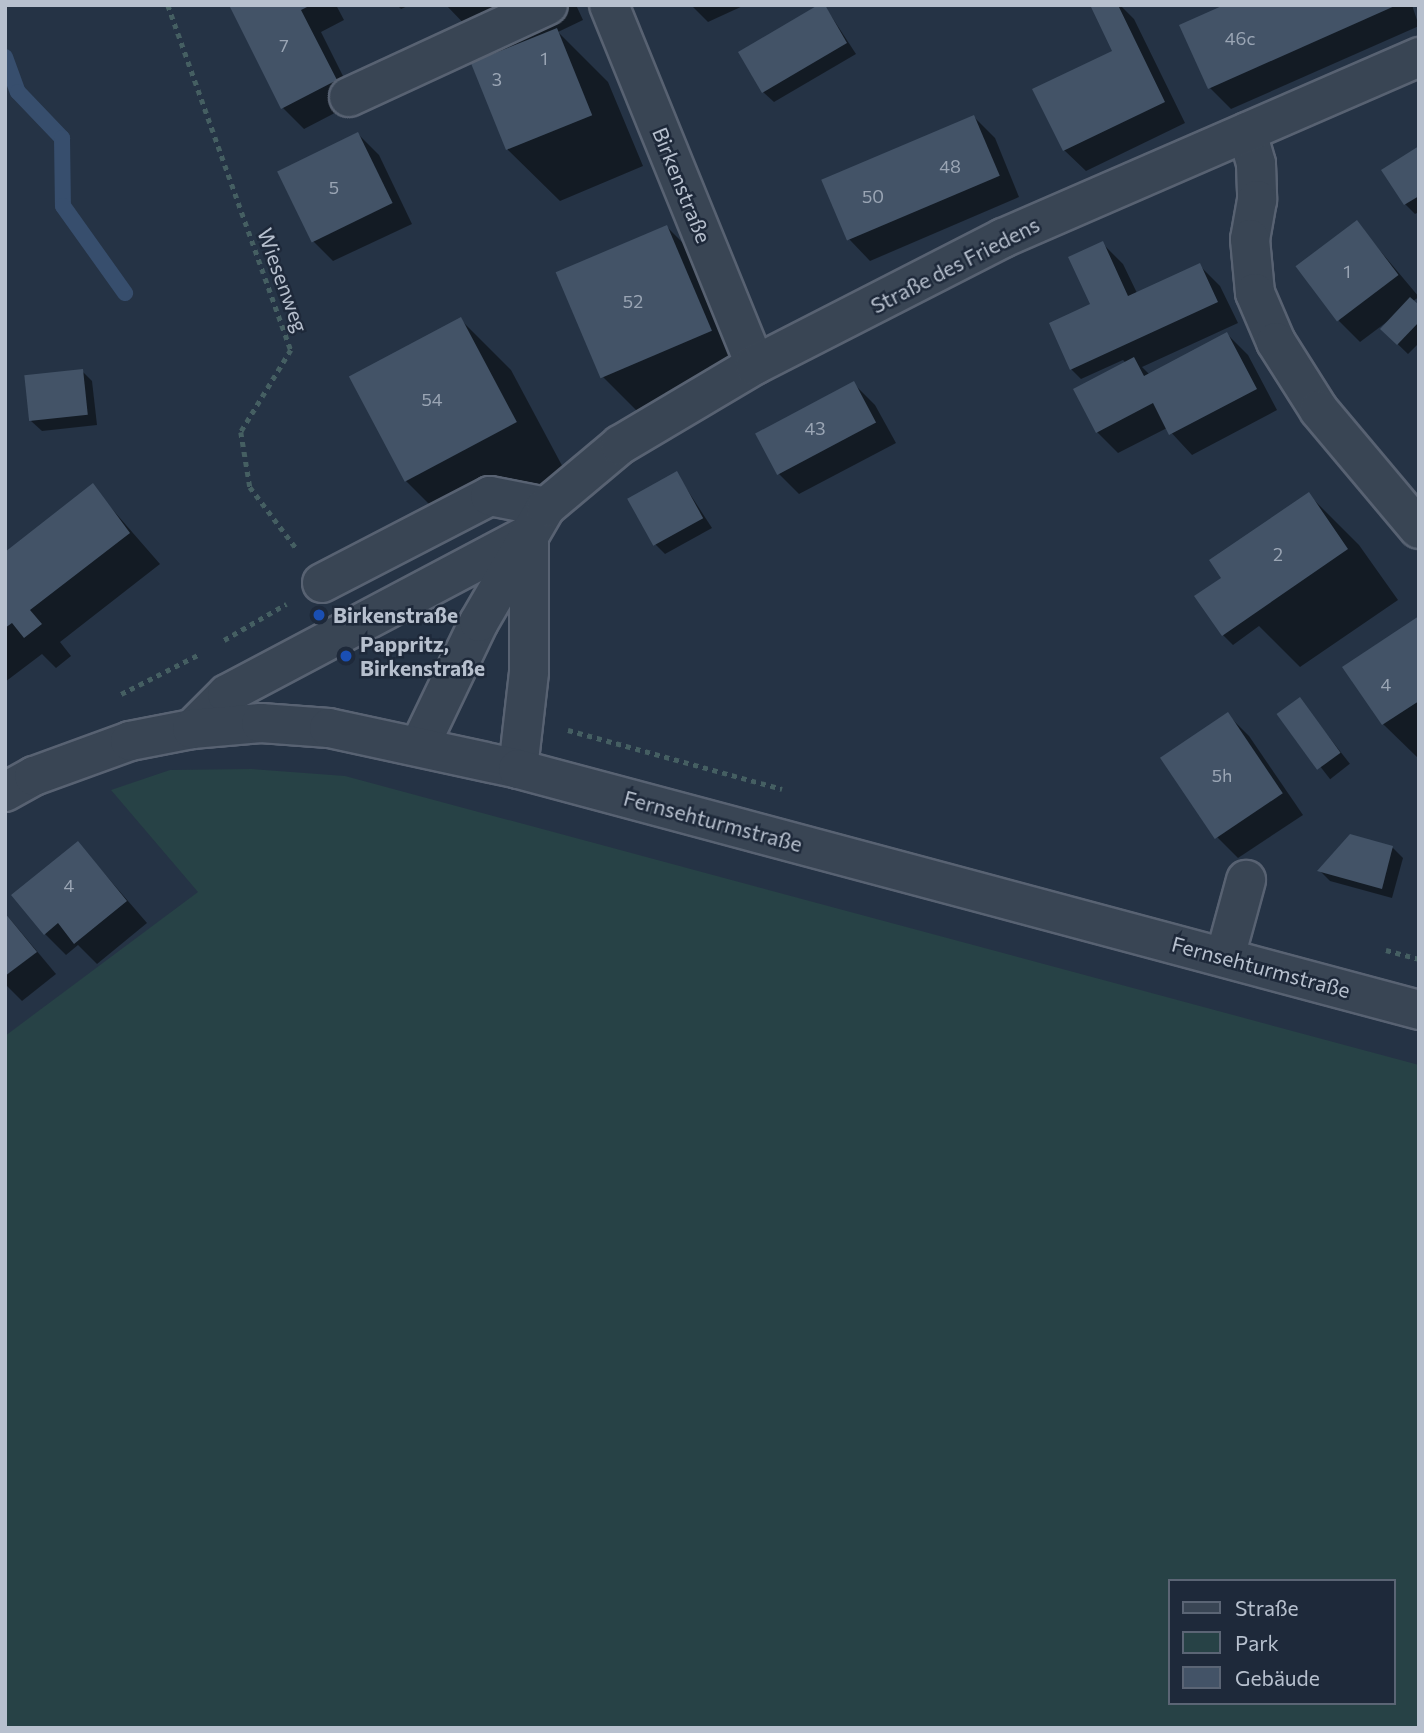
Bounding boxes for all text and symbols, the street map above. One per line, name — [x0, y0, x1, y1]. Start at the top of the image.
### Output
house number: 46c — [1225, 27, 1255, 49]
house number: 7 — [279, 34, 289, 56]
house number: 1 — [540, 47, 548, 69]
house number: 3 — [492, 68, 502, 90]
street label: Birkenstraße — [647, 124, 717, 246]
house number: 48 — [939, 155, 961, 177]
house number: 5 — [329, 176, 339, 198]
house number: 50 — [862, 185, 884, 207]
street label: Straße des Friedens — [866, 212, 1044, 318]
street label: Wiesenweg — [252, 224, 314, 336]
house number: 1 — [1343, 260, 1351, 282]
house number: 52 — [623, 290, 643, 312]
house number: 54 — [421, 388, 443, 410]
house number: 43 — [804, 417, 826, 439]
house number: 2 — [1273, 543, 1283, 565]
place label: Birkenstraße — [333, 602, 458, 628]
marker: Birkenstraße — [311, 607, 327, 623]
place label: Pappritz, Birkenstraße — [360, 631, 485, 681]
marker: Pappritz, Birkenstraße — [338, 648, 354, 664]
house number: 4 — [1381, 673, 1391, 695]
house number: 5h — [1212, 764, 1232, 786]
street label: Fernsehturmstraße — [621, 785, 805, 857]
house number: 4 — [64, 874, 74, 896]
street label: Fernsehturmstraße — [1169, 931, 1353, 1003]
legend — [1168, 1579, 1396, 1705]
text: Straße — [1235, 1595, 1299, 1620]
text: Park — [1235, 1630, 1279, 1655]
text: Gebäude — [1235, 1665, 1320, 1690]

